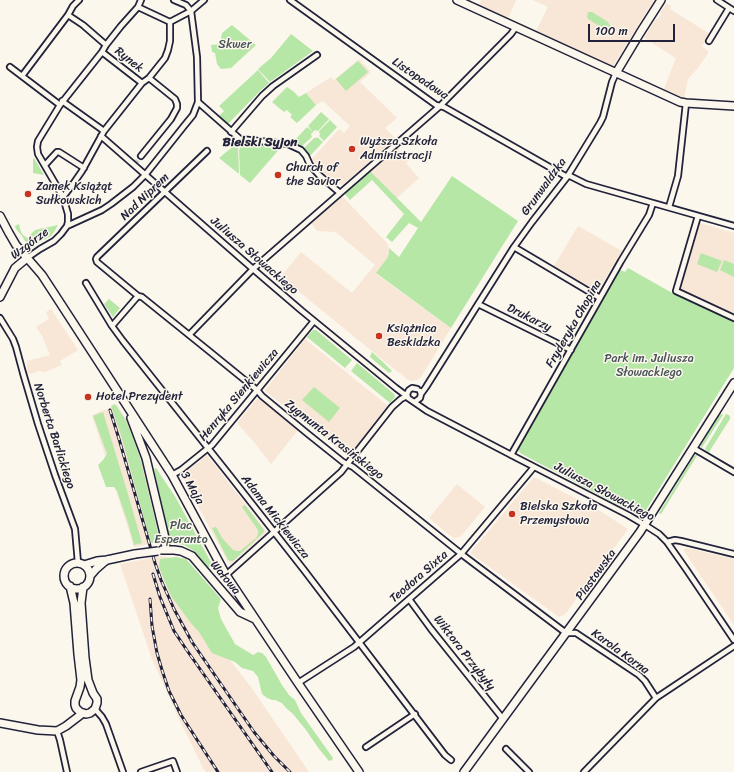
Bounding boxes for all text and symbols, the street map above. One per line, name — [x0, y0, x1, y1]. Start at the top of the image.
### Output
scale bar — [590, 16, 677, 42]
text: 100 m — [595, 20, 628, 42]
park label: Skwer — [218, 38, 252, 52]
street label: Rynek — [112, 44, 146, 76]
street label: Listopadowa — [389, 55, 451, 103]
district label: Bielski Syjon — [223, 135, 297, 151]
place label: Wyższa Szkoła Administracji — [360, 135, 437, 163]
marker: Wyższa Szkoła Administracji — [347, 144, 357, 154]
street label: Grunwaldzka — [518, 155, 570, 219]
place label: Church of the Savior — [286, 161, 340, 189]
street label: Nad Niprem — [118, 170, 172, 224]
marker: Church of the Savior — [273, 170, 283, 180]
place label: Zamek Książąt Sułkowskich — [36, 180, 113, 208]
marker: Zamek Książąt Sułkowskich — [23, 189, 33, 199]
street label: Juliusza Słowackiego — [207, 214, 301, 298]
street label: Wzgórze — [8, 225, 52, 263]
street label: Fryderyka Chopina — [543, 278, 605, 370]
street label: Drukarzy — [504, 301, 554, 335]
place label: Książnica Beskidzka — [387, 322, 440, 350]
marker: Książnica Beskidzka — [374, 331, 384, 341]
street label: Henryka Sienkiewicza — [196, 346, 282, 444]
park label: Park im. Juliusza Słowackiego — [604, 352, 694, 380]
street label: Norberta Barlickiego — [30, 381, 78, 491]
place label: Hotel Prezydent — [96, 390, 183, 404]
marker: Hotel Prezydent — [83, 392, 93, 402]
street label: Zygmunta Krasińskiego — [282, 397, 386, 483]
street label: Juliusza Słowackiego — [551, 459, 657, 525]
street label: 3 Maja — [177, 469, 207, 507]
street label: Adama Mickiewicza — [238, 472, 312, 562]
place label: Bielska Szkoła Przemysłowa — [520, 500, 597, 528]
marker: Bielska Szkoła Przemysłowa — [507, 509, 517, 519]
park label: Plac Esperanto — [154, 519, 208, 547]
street label: Piastowska — [573, 547, 619, 603]
street label: Teodora Sixta — [387, 548, 451, 606]
street label: Wałowa — [207, 558, 243, 598]
street label: Wiktora Przybyły — [430, 613, 498, 693]
street label: Karola Korna — [588, 626, 652, 678]

